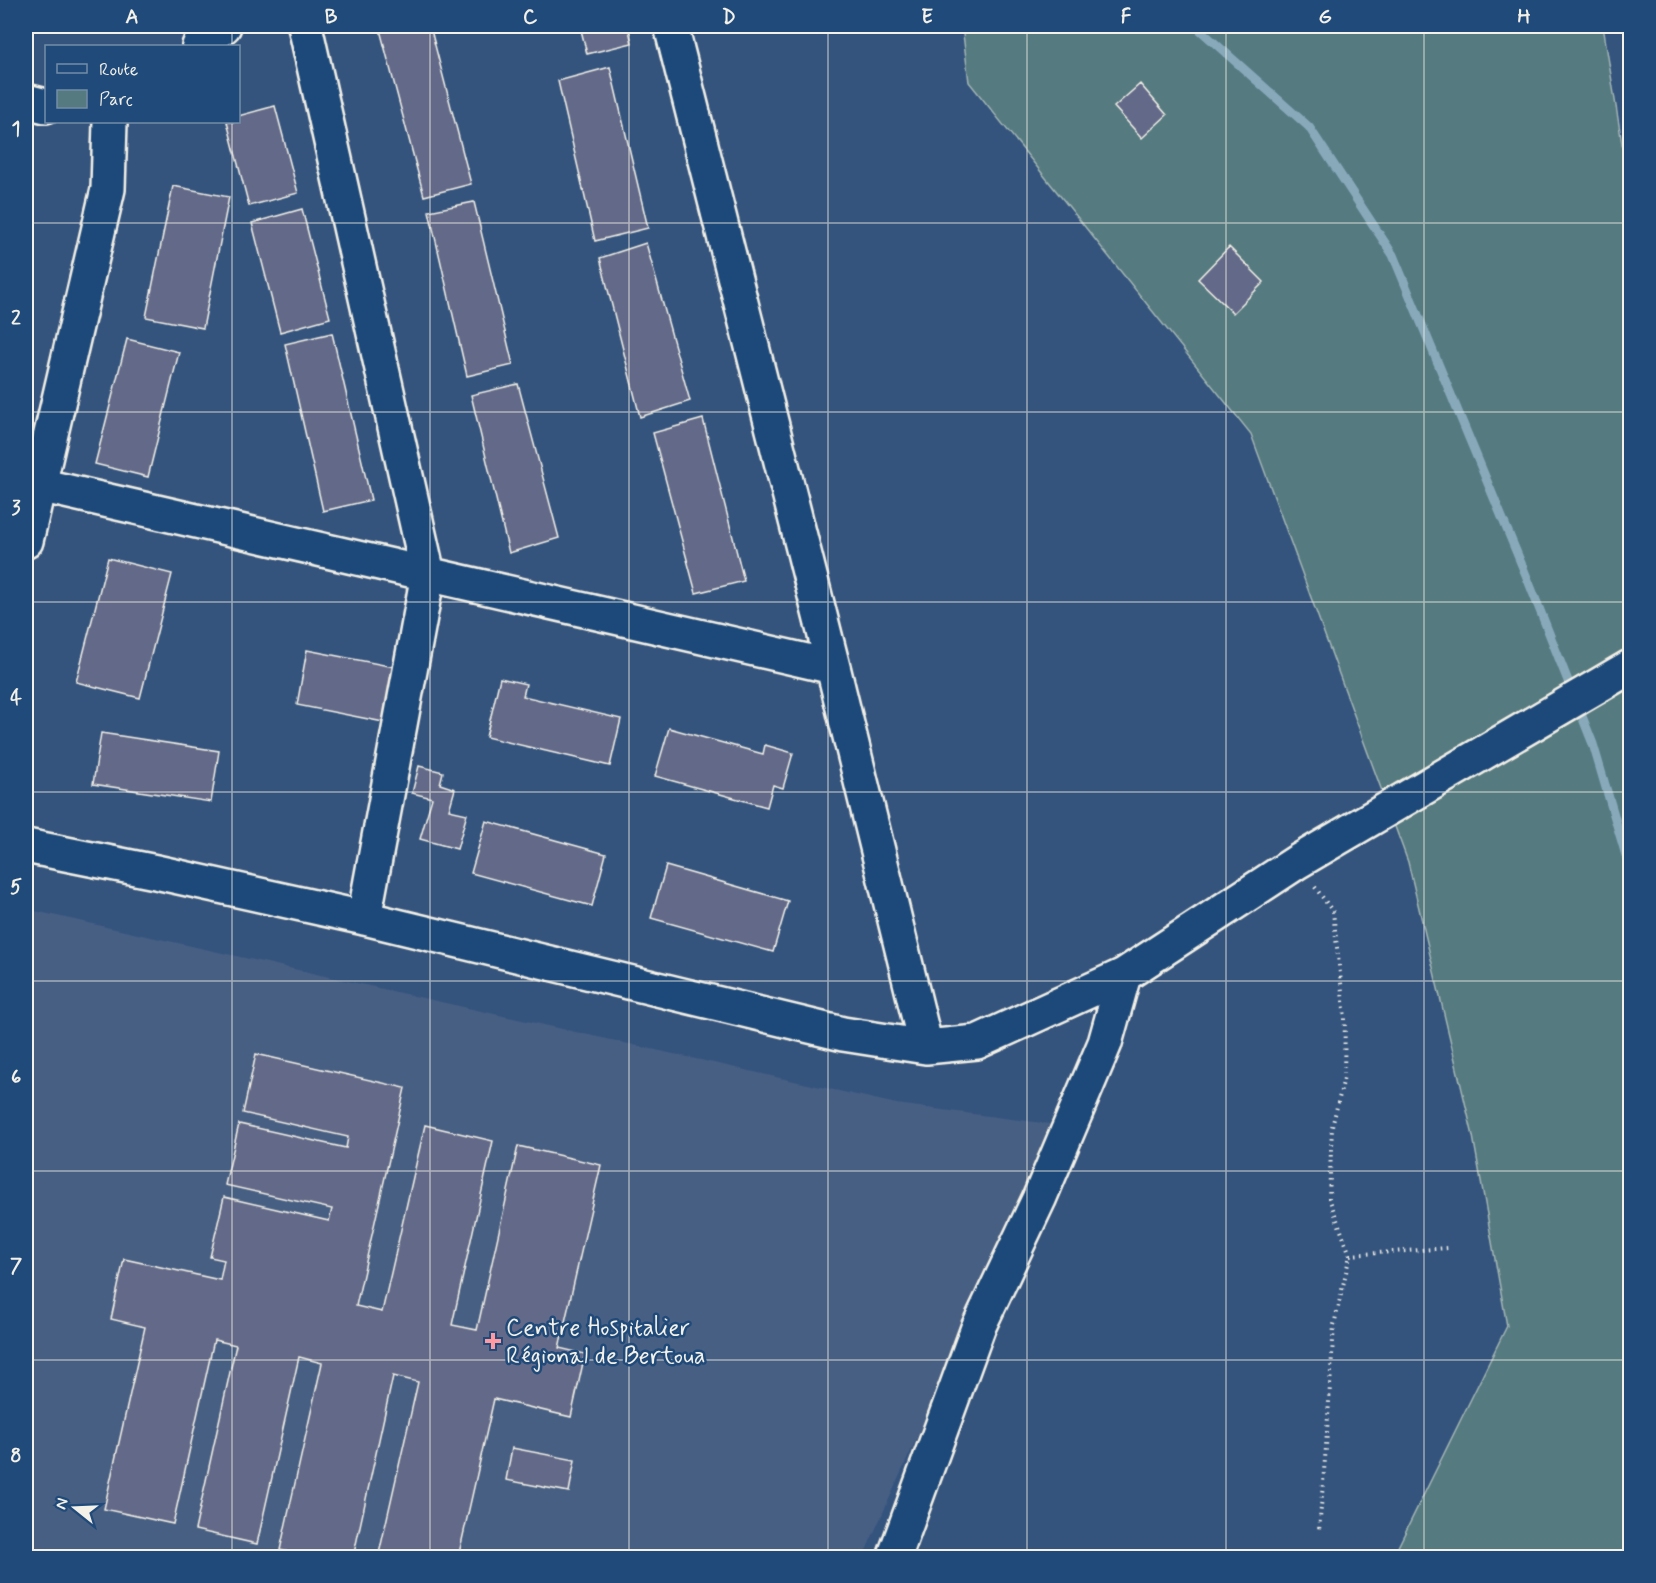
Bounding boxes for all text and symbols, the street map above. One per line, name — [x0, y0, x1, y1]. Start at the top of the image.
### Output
text: A — [125, 4, 139, 31]
text: B — [325, 4, 338, 31]
text: C — [523, 4, 538, 31]
text: D — [722, 4, 736, 31]
text: E — [921, 4, 933, 31]
text: F — [1121, 4, 1132, 31]
text: G — [1318, 4, 1332, 31]
text: H — [1517, 4, 1531, 31]
legend — [45, 45, 240, 123]
text: Route — [99, 58, 138, 82]
text: Parc — [99, 88, 133, 112]
text: 1 — [12, 116, 20, 143]
text: 2 — [11, 305, 21, 332]
text: 3 — [11, 495, 21, 522]
text: 4 — [10, 685, 22, 712]
text: 5 — [10, 874, 22, 901]
text: 6 — [11, 1064, 21, 1091]
text: 7 — [10, 1253, 22, 1280]
place label: Centre Hospitalier Régional de Bertoua — [506, 1313, 705, 1372]
marker: Centre Hospitalier Régional de Bertoua — [484, 1332, 502, 1350]
text: 8 — [10, 1443, 22, 1470]
north arrow — [45, 1478, 105, 1538]
text: N — [51, 1496, 74, 1512]

